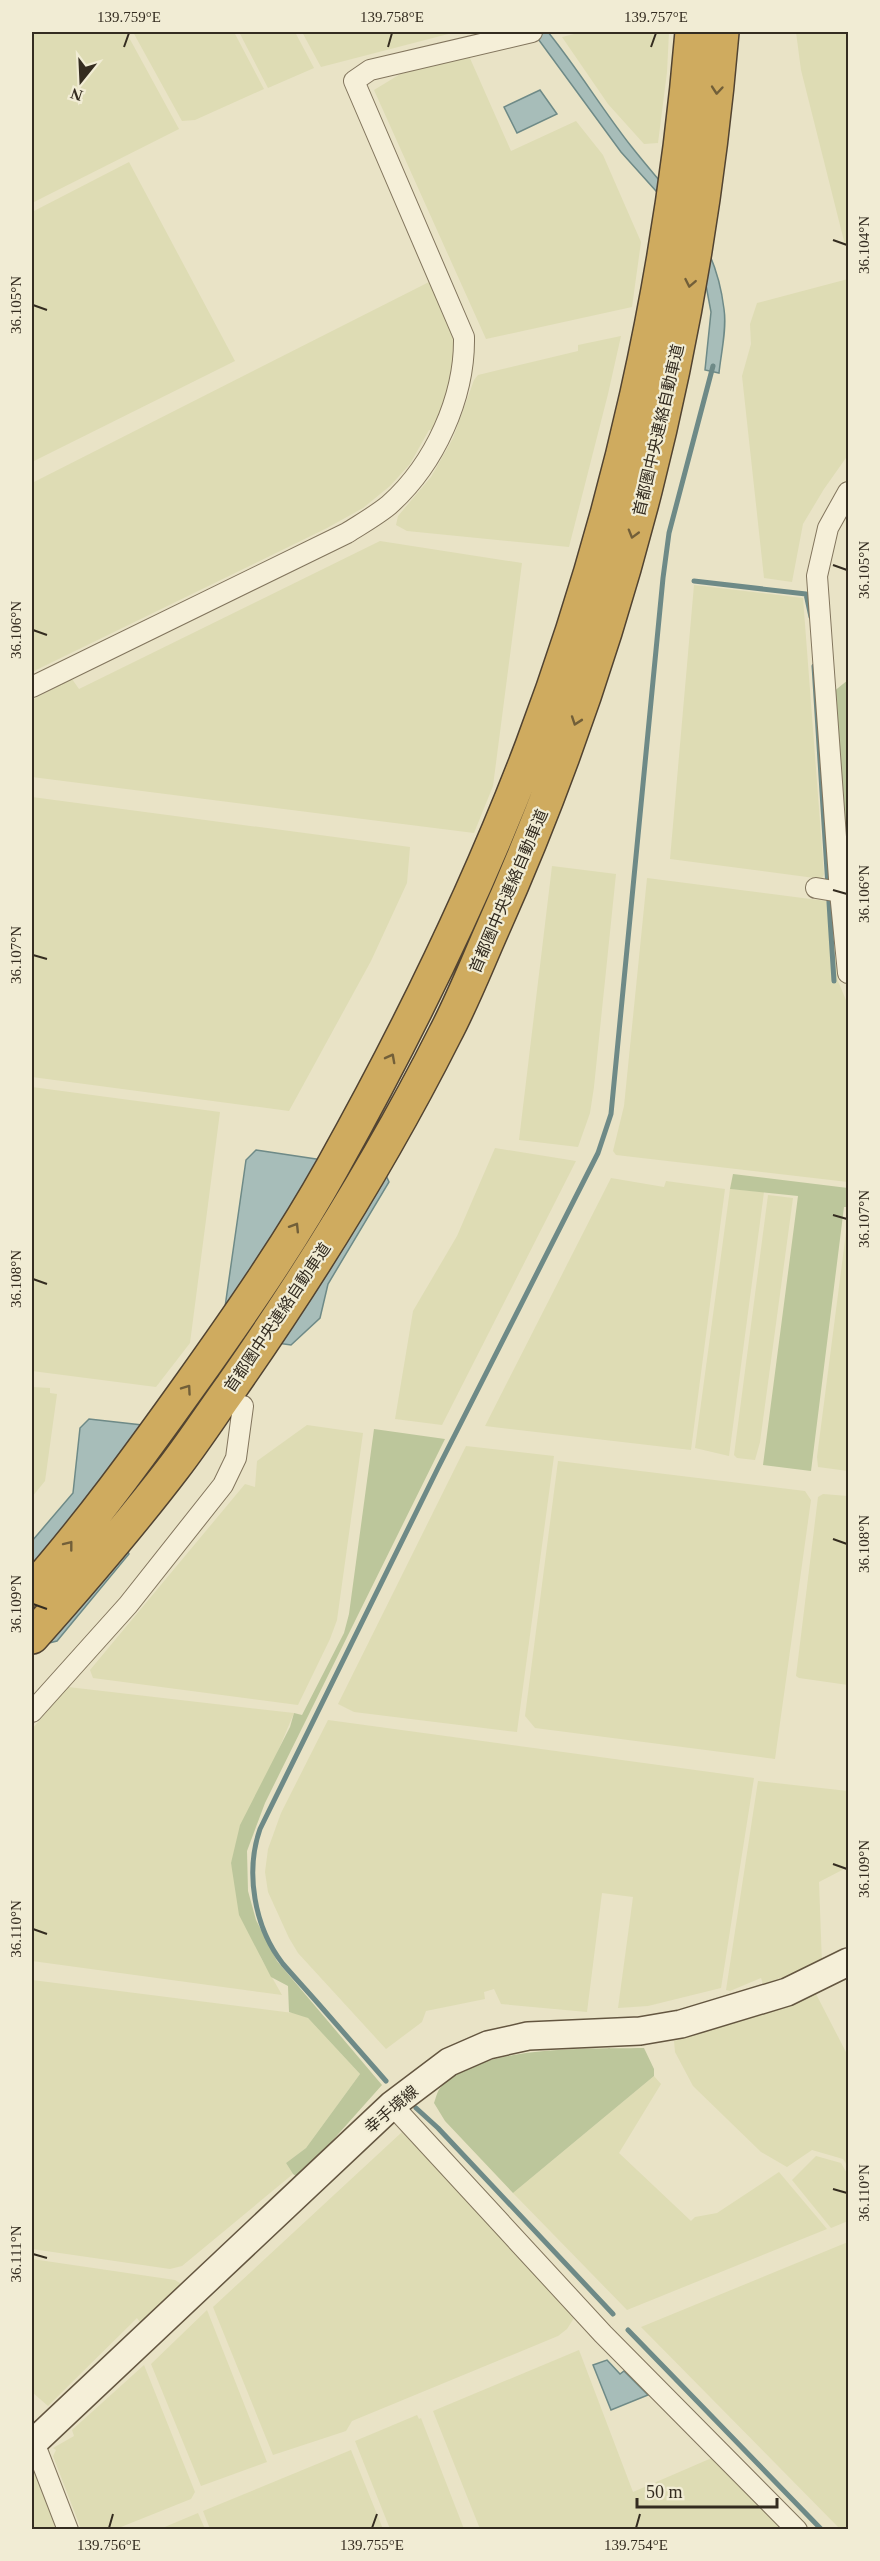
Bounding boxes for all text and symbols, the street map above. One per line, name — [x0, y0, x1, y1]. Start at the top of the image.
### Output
text: 139.759°E — [97, 9, 161, 25]
text: 139.758°E — [360, 9, 424, 25]
text: 139.757°E — [624, 9, 688, 25]
north arrow — [51, 51, 111, 111]
text: N — [68, 85, 85, 105]
one-way arrow — [711, 85, 724, 94]
text: 36.104°N — [856, 216, 872, 274]
text: 36.105°N — [8, 276, 24, 334]
one-way arrow — [684, 278, 697, 288]
street label: 首都圏中央連絡自動車道 — [630, 342, 687, 518]
one-way arrow — [628, 529, 641, 539]
text: 36.105°N — [856, 541, 872, 599]
text: 36.106°N — [8, 601, 24, 659]
one-way arrow — [571, 715, 583, 726]
street label: 首都圏中央連絡自動車道 — [466, 807, 551, 976]
text: 36.106°N — [856, 865, 872, 923]
text: 36.107°N — [8, 926, 24, 984]
one-way arrow — [384, 1053, 395, 1064]
text: 36.107°N — [856, 1190, 872, 1248]
one-way arrow — [288, 1223, 299, 1234]
street label: 首都圏中央連絡自動車道 — [221, 1240, 334, 1395]
text: 36.108°N — [8, 1250, 24, 1308]
one-way arrow — [180, 1385, 191, 1396]
text: 36.108°N — [856, 1515, 872, 1573]
one-way arrow — [62, 1541, 73, 1552]
text: 36.109°N — [8, 1575, 24, 1633]
text: 36.109°N — [856, 1840, 872, 1898]
text: 36.110°N — [8, 1900, 24, 1958]
street label: 幸手境線 — [361, 2082, 421, 2136]
text: 36.110°N — [856, 2164, 872, 2222]
text: 36.111°N — [8, 2225, 24, 2282]
scale bar — [637, 2471, 776, 2509]
text: 50 m — [646, 2482, 683, 2502]
text: 139.756°E — [77, 2537, 141, 2553]
text: 139.755°E — [340, 2537, 404, 2553]
text: 139.754°E — [604, 2537, 668, 2553]

